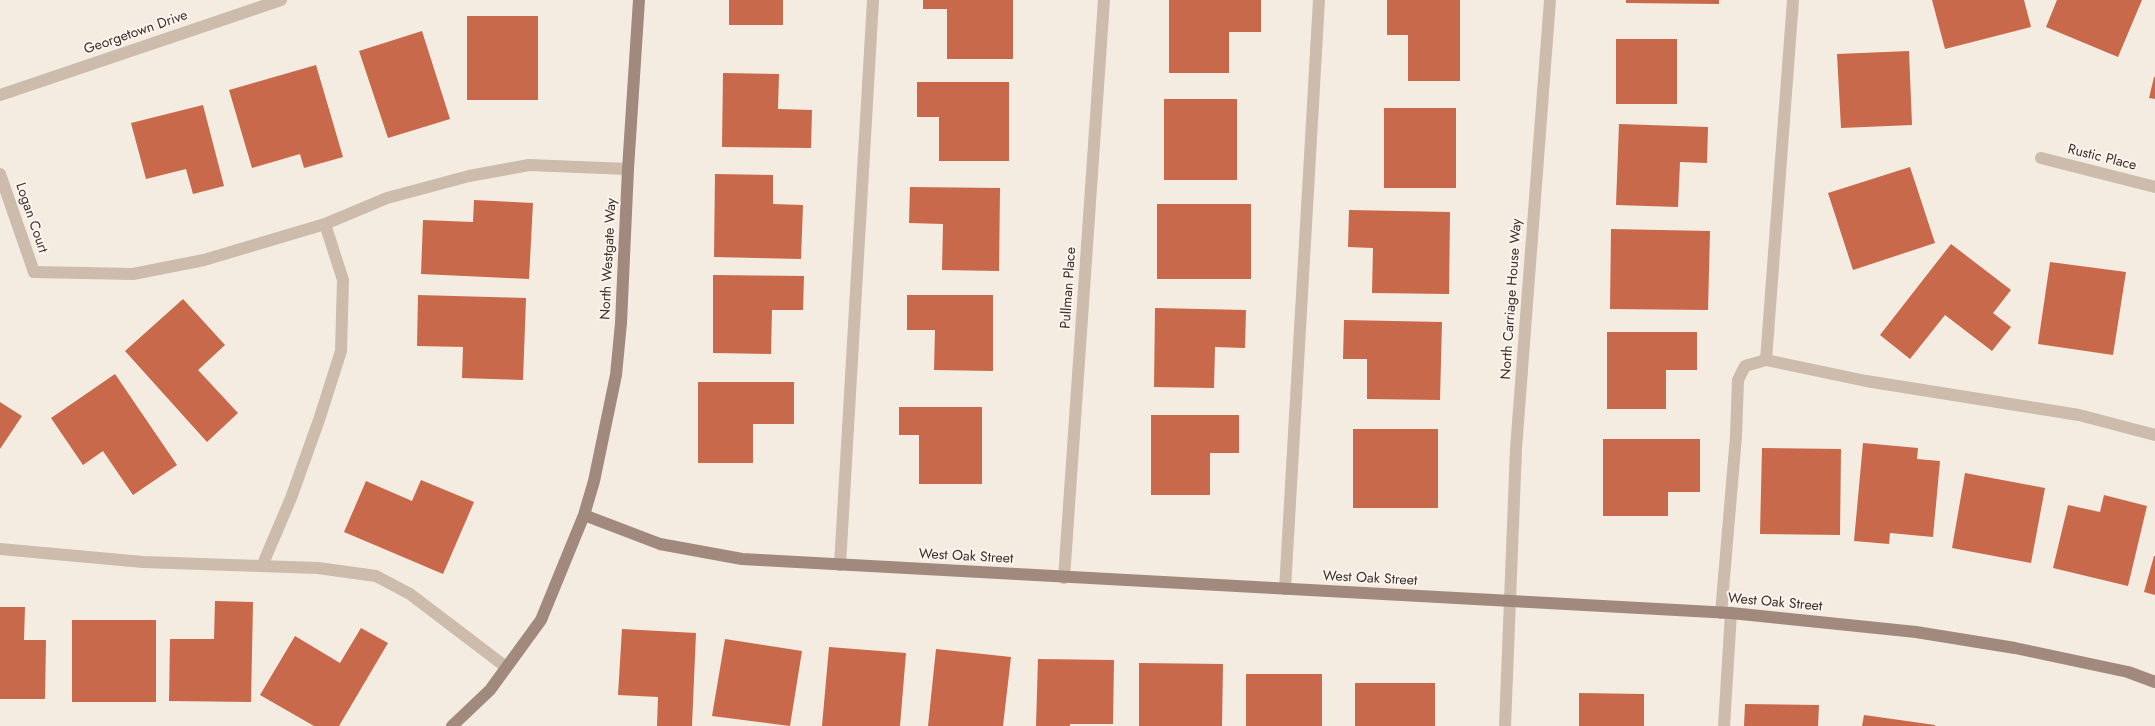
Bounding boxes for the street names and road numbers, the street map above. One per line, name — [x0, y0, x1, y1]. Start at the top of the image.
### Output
street label: Georgetown Drive — [82, 7, 190, 59]
street label: Rustic Place — [2066, 141, 2138, 175]
street label: Logan Court — [11, 181, 51, 255]
street label: North Westgate Way — [597, 198, 621, 320]
street label: North Carriage House Way — [1498, 218, 1526, 380]
street label: Pullman Place — [1058, 247, 1080, 329]
street label: West Oak Street — [918, 546, 1014, 568]
street label: West Oak Street — [1322, 568, 1418, 590]
street label: West Oak Street — [1727, 591, 1823, 615]

